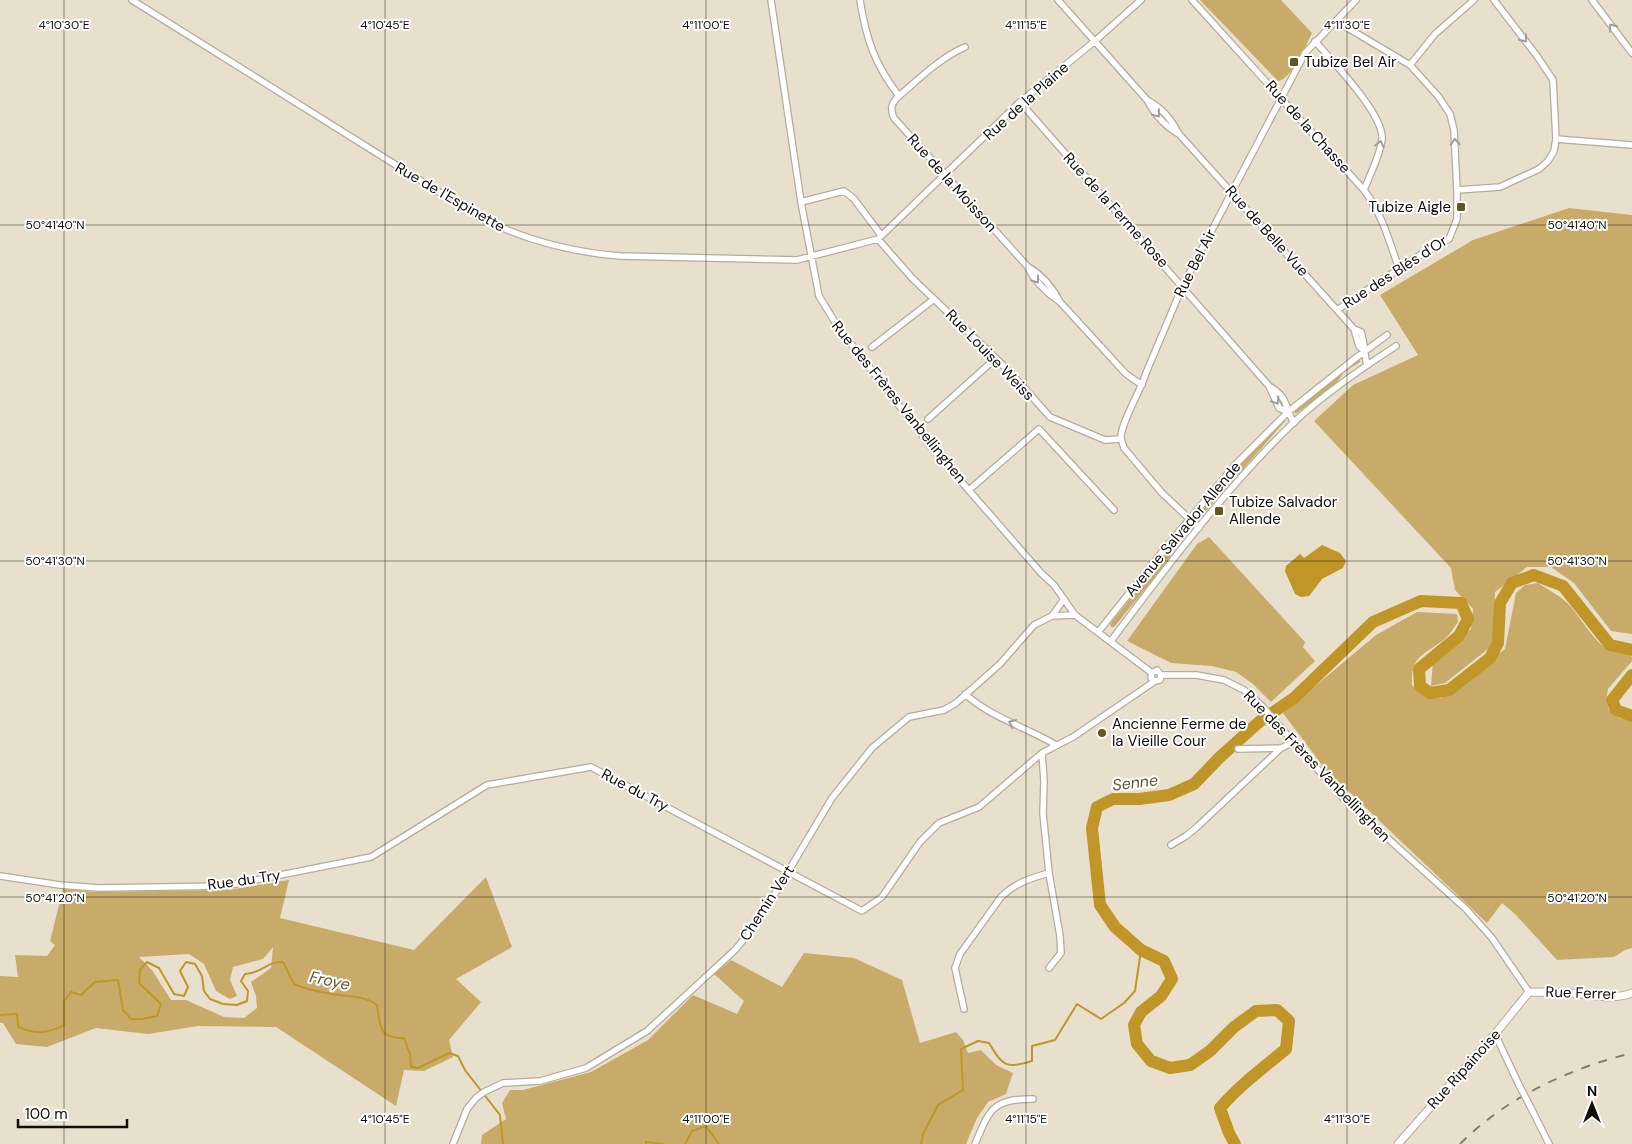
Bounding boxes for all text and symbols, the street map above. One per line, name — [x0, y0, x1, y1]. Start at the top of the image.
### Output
text: 4°10'30"E — [39, 17, 90, 33]
text: 4°10'45"E — [360, 17, 410, 33]
text: 4°11'00"E — [682, 17, 730, 33]
text: 4°11'15"E — [1005, 17, 1047, 33]
text: 4°11'30"E — [1324, 17, 1370, 33]
one-way arrow — [1609, 24, 1617, 33]
one-way arrow — [1518, 33, 1527, 42]
place label: Tubize Bel Air — [1304, 52, 1397, 72]
marker: Tubize Bel Air — [1288, 56, 1300, 68]
street label: Rue de la Plaine — [979, 57, 1073, 145]
street label: Rue de la Chasse — [1261, 76, 1355, 178]
one-way arrow — [1151, 109, 1160, 118]
street label: Rue de la Moisson — [903, 130, 1001, 236]
one-way arrow — [1449, 137, 1460, 145]
one-way arrow — [1374, 139, 1385, 148]
street label: Rue de la Ferme Rose — [1059, 148, 1173, 272]
street label: Rue de l'Espinette — [391, 157, 509, 237]
street label: Rue de Belle Vue — [1221, 181, 1313, 281]
place label: Tubize Aigle — [1369, 197, 1451, 217]
marker: Tubize Aigle — [1455, 201, 1467, 213]
text: 50°41'40"N — [25, 217, 85, 233]
text: 50°41'40"N — [1547, 217, 1607, 233]
street label: Rue Bel Air — [1169, 225, 1221, 301]
street label: Rue des Blés d'Or — [1339, 230, 1451, 313]
one-way arrow — [1030, 274, 1039, 284]
street label: Rue Louise Weiss — [941, 305, 1039, 405]
street label: Rue des Frères Vanbellinghen — [827, 317, 971, 487]
one-way arrow — [1270, 396, 1280, 405]
street label: Avenue Salvador Allende — [1121, 457, 1245, 601]
place label: Tubize Salvador Allende — [1229, 492, 1338, 529]
marker: Tubize Salvador Allende — [1213, 505, 1225, 517]
text: 50°41'30"N — [25, 553, 85, 569]
text: 50°41'30"N — [1547, 553, 1607, 569]
street label: Rue des Frères Vanbellinghen — [1239, 686, 1395, 846]
place label: Ancienne Ferme de la Vieille Cour — [1112, 714, 1247, 751]
one-way arrow — [1008, 719, 1017, 729]
marker: Ancienne Ferme de la Vieille Cour — [1096, 727, 1108, 739]
street label: Rue du Try — [598, 764, 673, 816]
water label: Senne — [1111, 769, 1159, 796]
street label: Chemin Vert — [735, 861, 799, 945]
street label: Rue du Try — [206, 865, 282, 895]
text: 50°41'20"N — [25, 890, 85, 906]
text: 50°41'20"N — [1547, 890, 1607, 906]
water label: Froye — [308, 966, 352, 995]
street label: Rue Ferrer — [1545, 982, 1617, 1004]
street label: Rue Ripainoise — [1423, 1025, 1505, 1113]
north arrow — [1567, 1079, 1617, 1129]
text: N — [1587, 1082, 1597, 1100]
scale bar — [18, 1096, 126, 1128]
text: 100 m — [25, 1104, 68, 1124]
text: 4°10'45"E — [360, 1111, 410, 1127]
text: 4°11'00"E — [682, 1111, 730, 1127]
text: 4°11'15"E — [1005, 1111, 1047, 1127]
text: 4°11'30"E — [1324, 1111, 1370, 1127]

